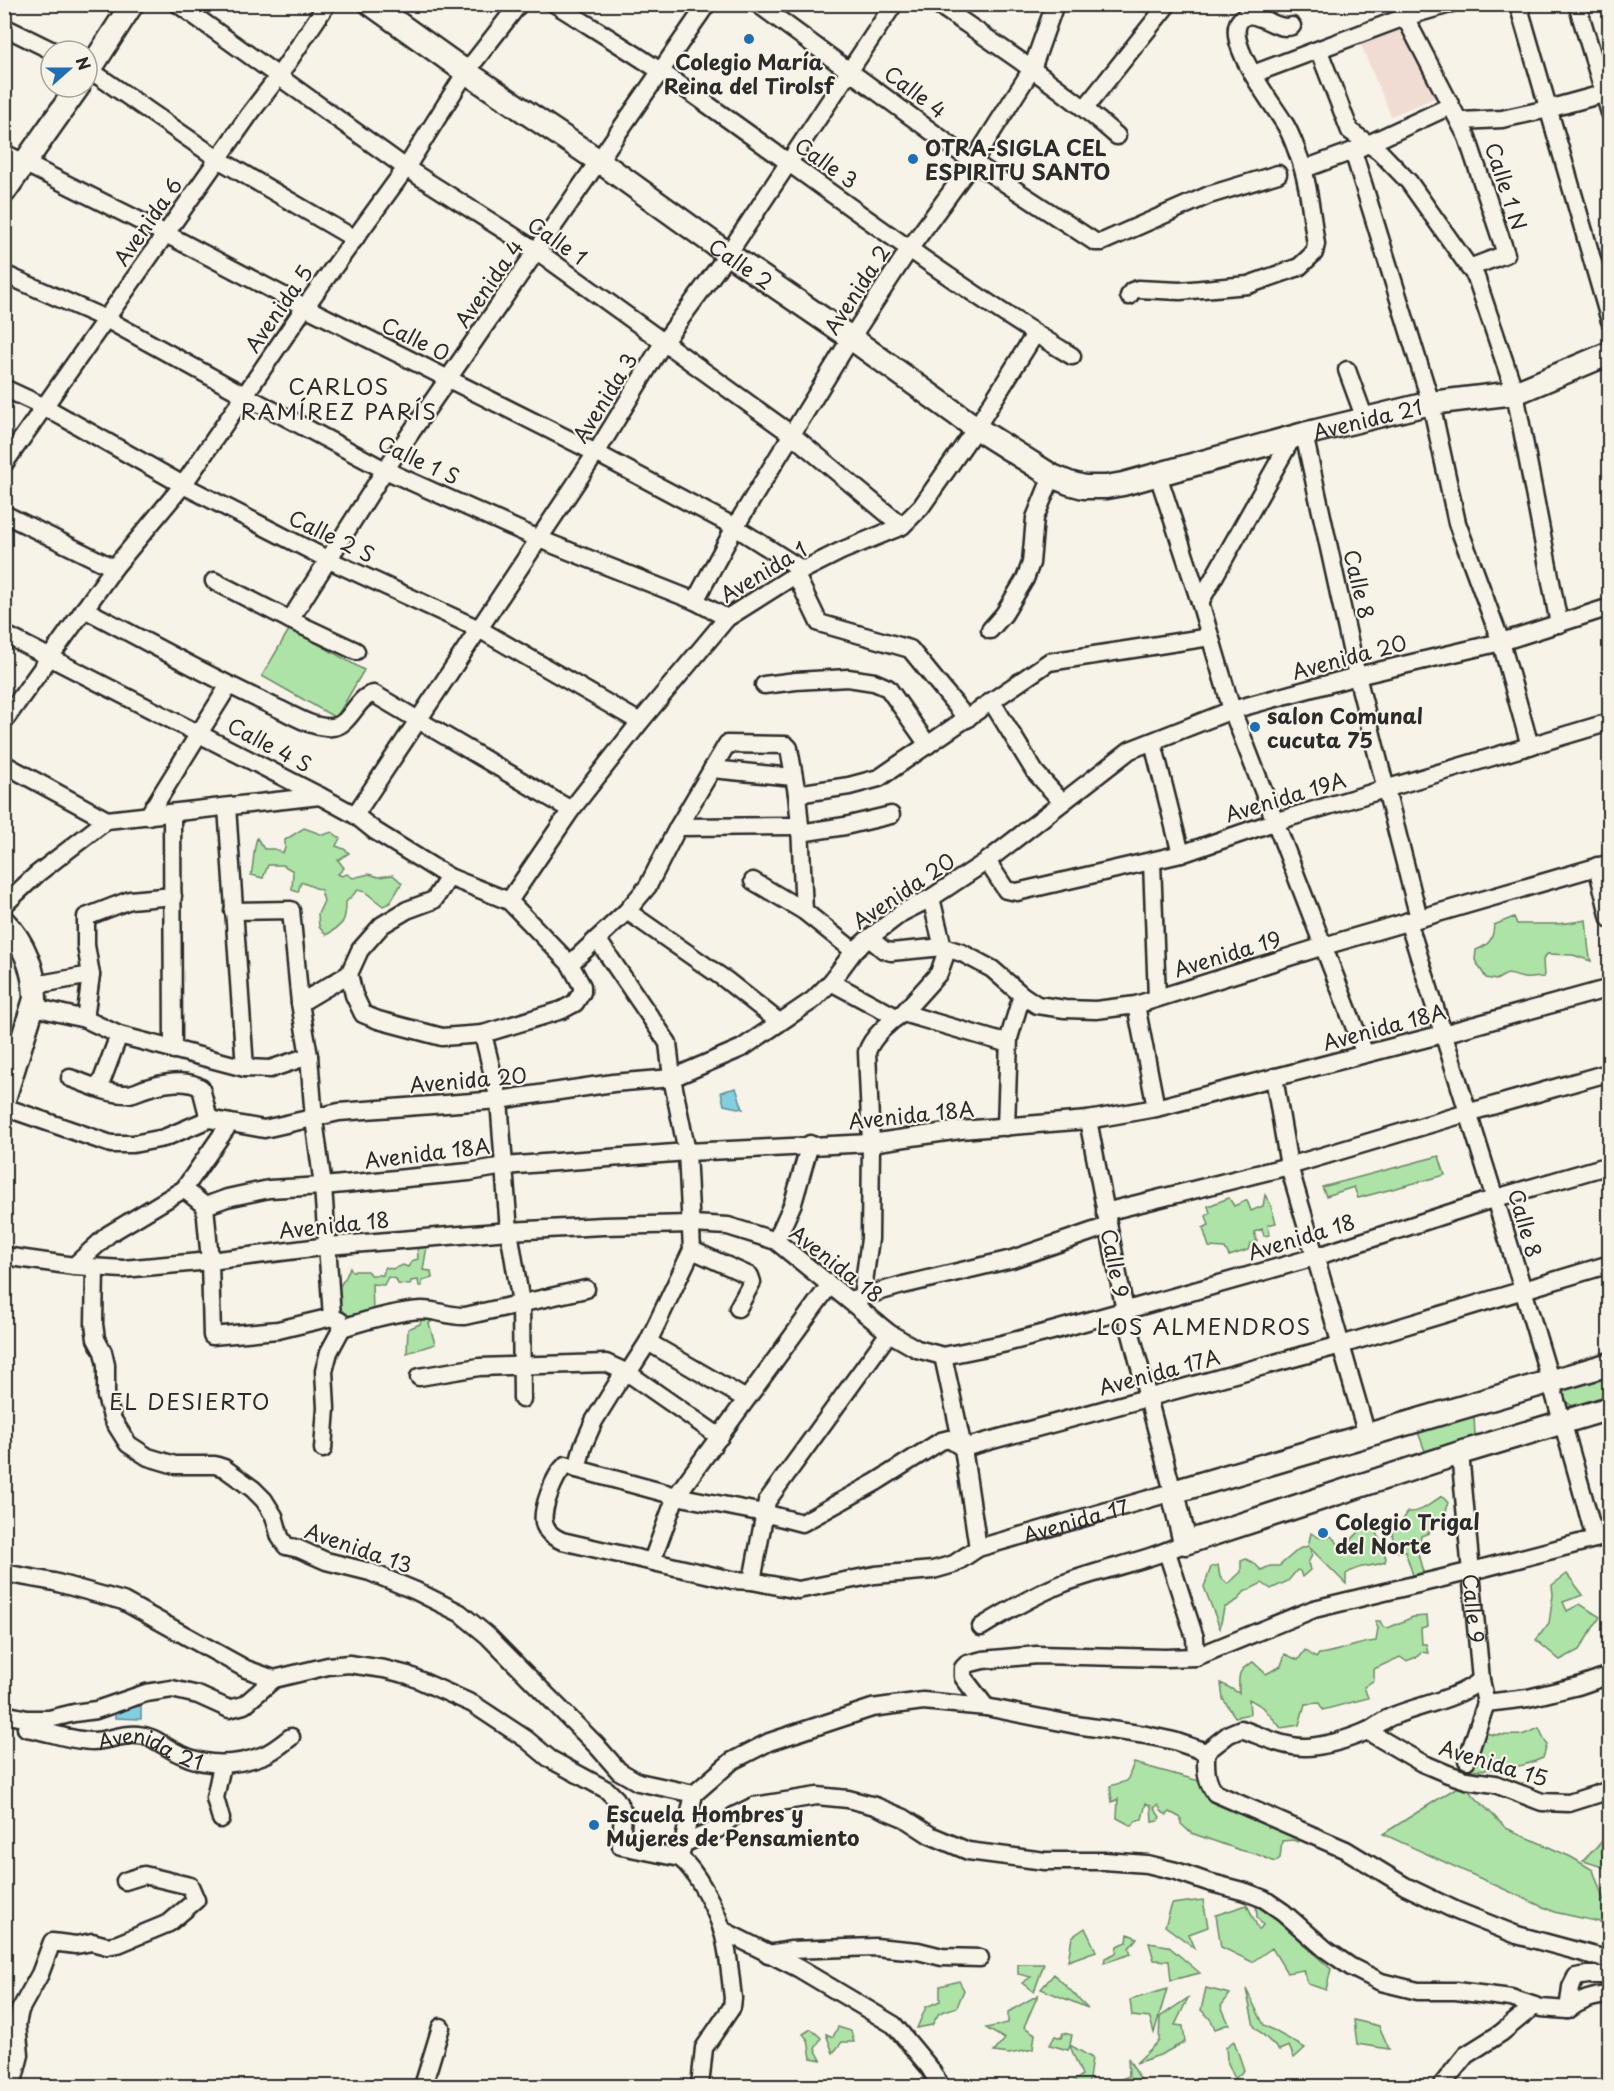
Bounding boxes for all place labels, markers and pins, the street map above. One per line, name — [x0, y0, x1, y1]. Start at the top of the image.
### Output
marker: Colegio María Reina del Tirolsf — [742, 32, 756, 46]
place label: Colegio María Reina del Tirolsf — [664, 45, 836, 101]
place label: OTRA-SIGLA CEL ESPIRITU SANTO — [925, 131, 1110, 187]
marker: OTRA-SIGLA CEL ESPIRITU SANTO — [906, 152, 920, 166]
place label: salon Comunal cucuta 75 — [1267, 699, 1423, 755]
marker: salon Comunal cucuta 75 — [1248, 720, 1262, 734]
place label: Colegio Trigal del Norte — [1335, 1505, 1480, 1561]
marker: Colegio Trigal del Norte — [1316, 1526, 1330, 1540]
place label: Escuela Hombres y Mujeres de Pensamiento — [606, 1797, 859, 1853]
marker: Escuela Hombres y Mujeres de Pensamiento — [587, 1818, 601, 1832]

